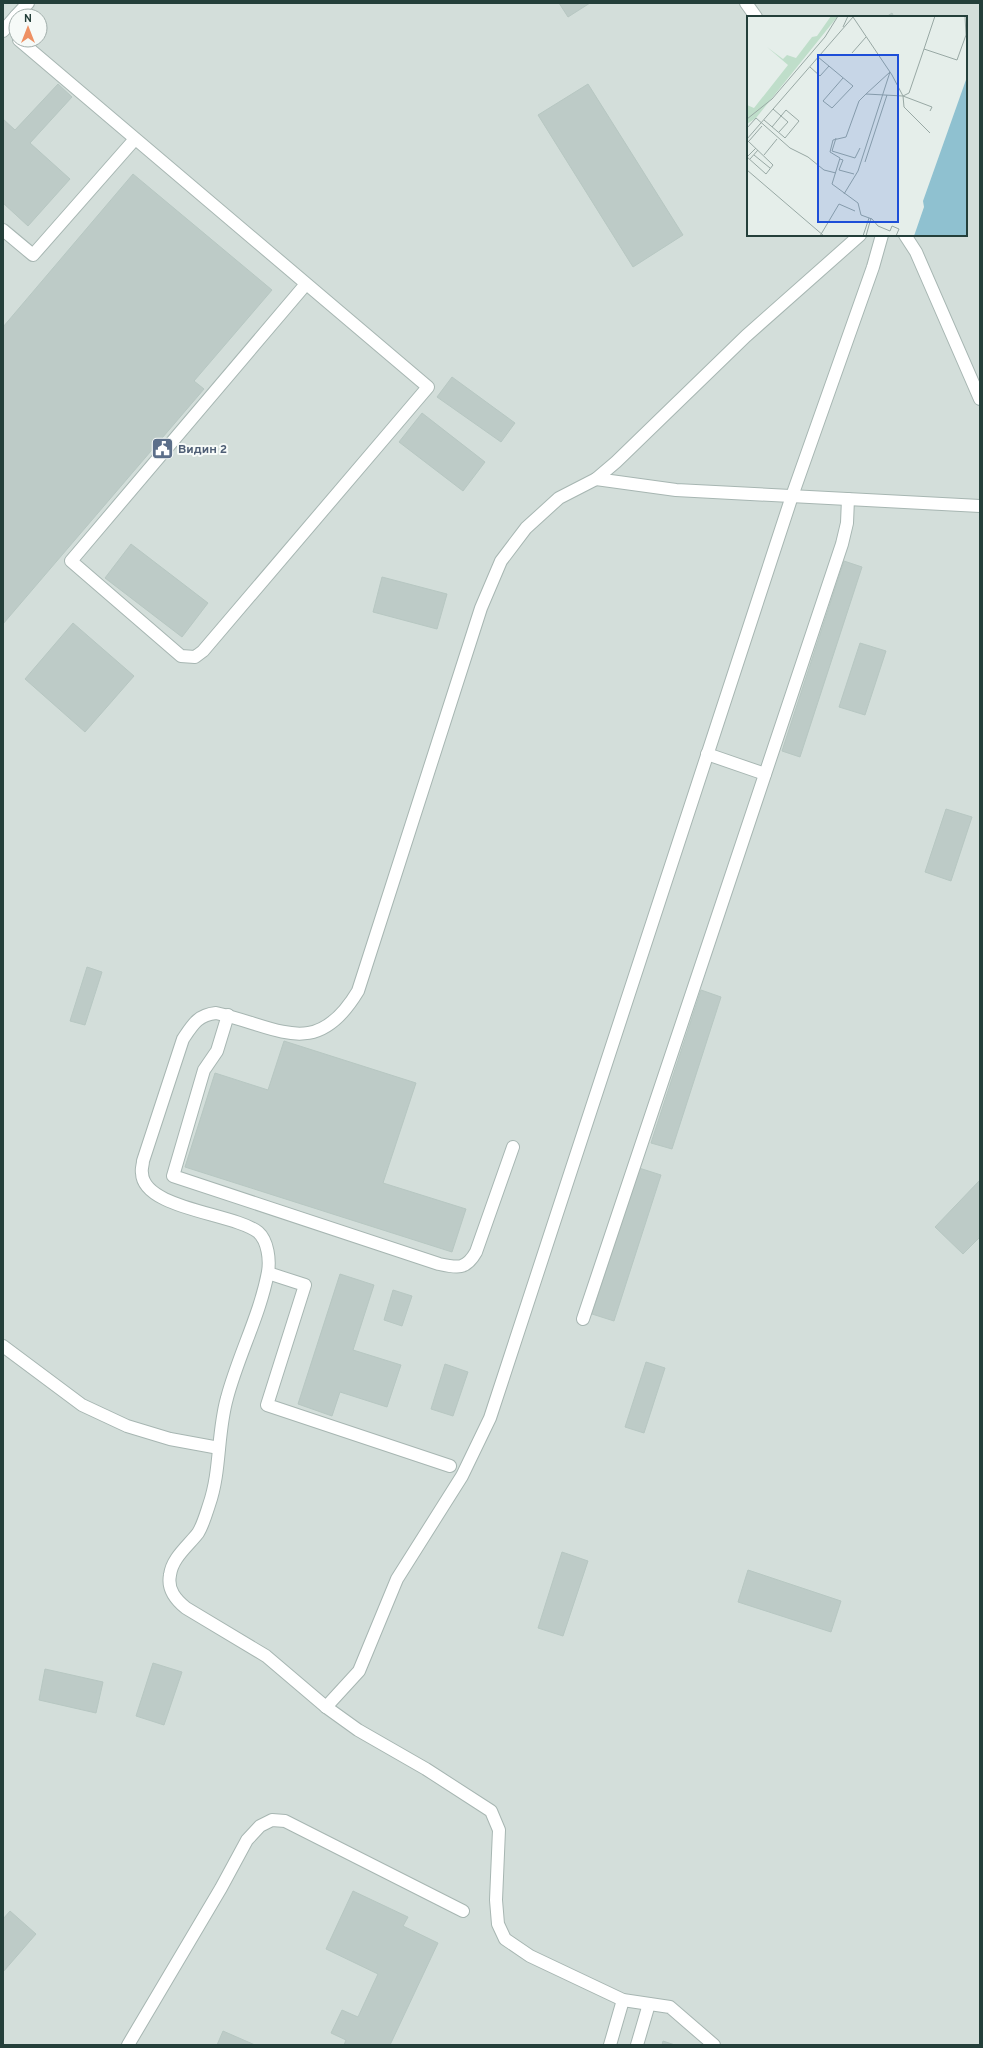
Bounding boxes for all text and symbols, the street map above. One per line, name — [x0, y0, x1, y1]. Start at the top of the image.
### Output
north arrow — [8, 8, 48, 48]
text: N — [24, 12, 32, 26]
inset map — [747, 16, 967, 236]
public building icon: Видин 2 — [150, 436, 176, 462]
place label: Видин 2 — [178, 442, 227, 458]

